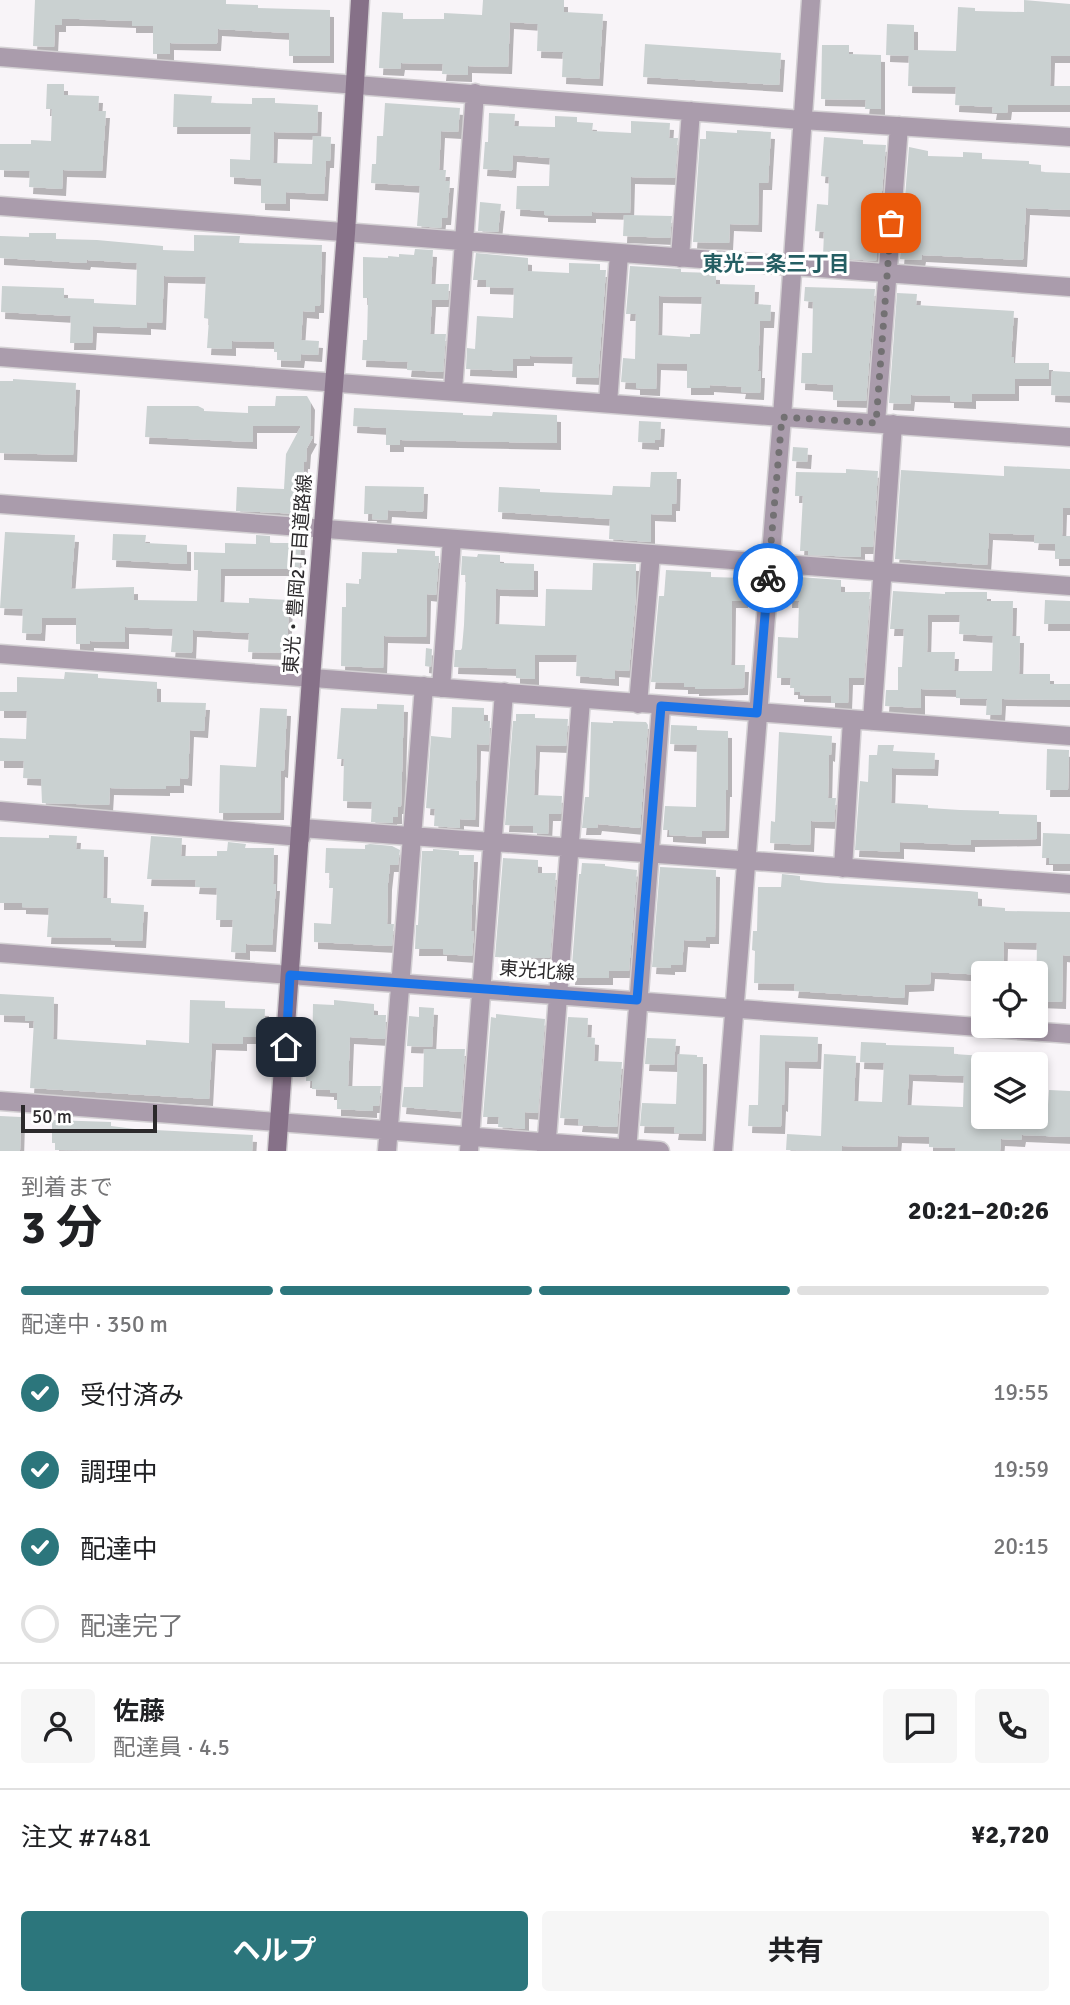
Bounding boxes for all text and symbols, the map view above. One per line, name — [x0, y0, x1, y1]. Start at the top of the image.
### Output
pin — [861, 193, 921, 253]
icon: bag — [872, 204, 910, 242]
district label: 東光二条三丁目 — [703, 251, 850, 277]
street label: 東光・豊岡2丁目道路線 — [279, 473, 317, 675]
courier — [733, 543, 803, 613]
icon: bike — [749, 559, 787, 597]
street label: 東光北線 — [498, 956, 576, 986]
map controls — [971, 961, 1048, 1129]
button: locate — [971, 961, 1048, 1038]
pin — [256, 1017, 316, 1077]
icon: home — [267, 1028, 305, 1066]
button: layers — [971, 1052, 1048, 1129]
scale bar — [21, 1102, 158, 1134]
text: 50 m — [32, 1105, 72, 1129]
text: 到着まで — [21, 1173, 113, 1202]
text: 20:21–20:26 — [908, 1195, 1049, 1227]
text: 3 分 — [21, 1200, 102, 1256]
text: 配達中 · 350 m — [21, 1310, 168, 1339]
icon: check — [21, 1374, 59, 1412]
text: 19:55 — [993, 1378, 1049, 1407]
text: 受付済み — [80, 1380, 184, 1412]
icon: check — [21, 1451, 59, 1489]
text: 19:59 — [993, 1455, 1049, 1484]
text: 調理中 — [80, 1457, 158, 1489]
icon: check — [21, 1528, 59, 1566]
text: 20:15 — [993, 1532, 1049, 1561]
text: 配達中 — [80, 1534, 158, 1566]
text: 配達完了 — [80, 1611, 184, 1643]
button: person — [21, 1689, 95, 1763]
button: chat — [883, 1689, 957, 1763]
button: phone — [975, 1689, 1049, 1763]
text: 佐藤 — [113, 1696, 165, 1728]
text: 配達員 · 4.5 — [113, 1733, 230, 1762]
text: ¥2,720 — [971, 1819, 1049, 1851]
text: 注文 #7481 — [21, 1822, 152, 1854]
button: ヘルプ — [21, 1911, 528, 1991]
button: 共有 — [542, 1911, 1049, 1991]

